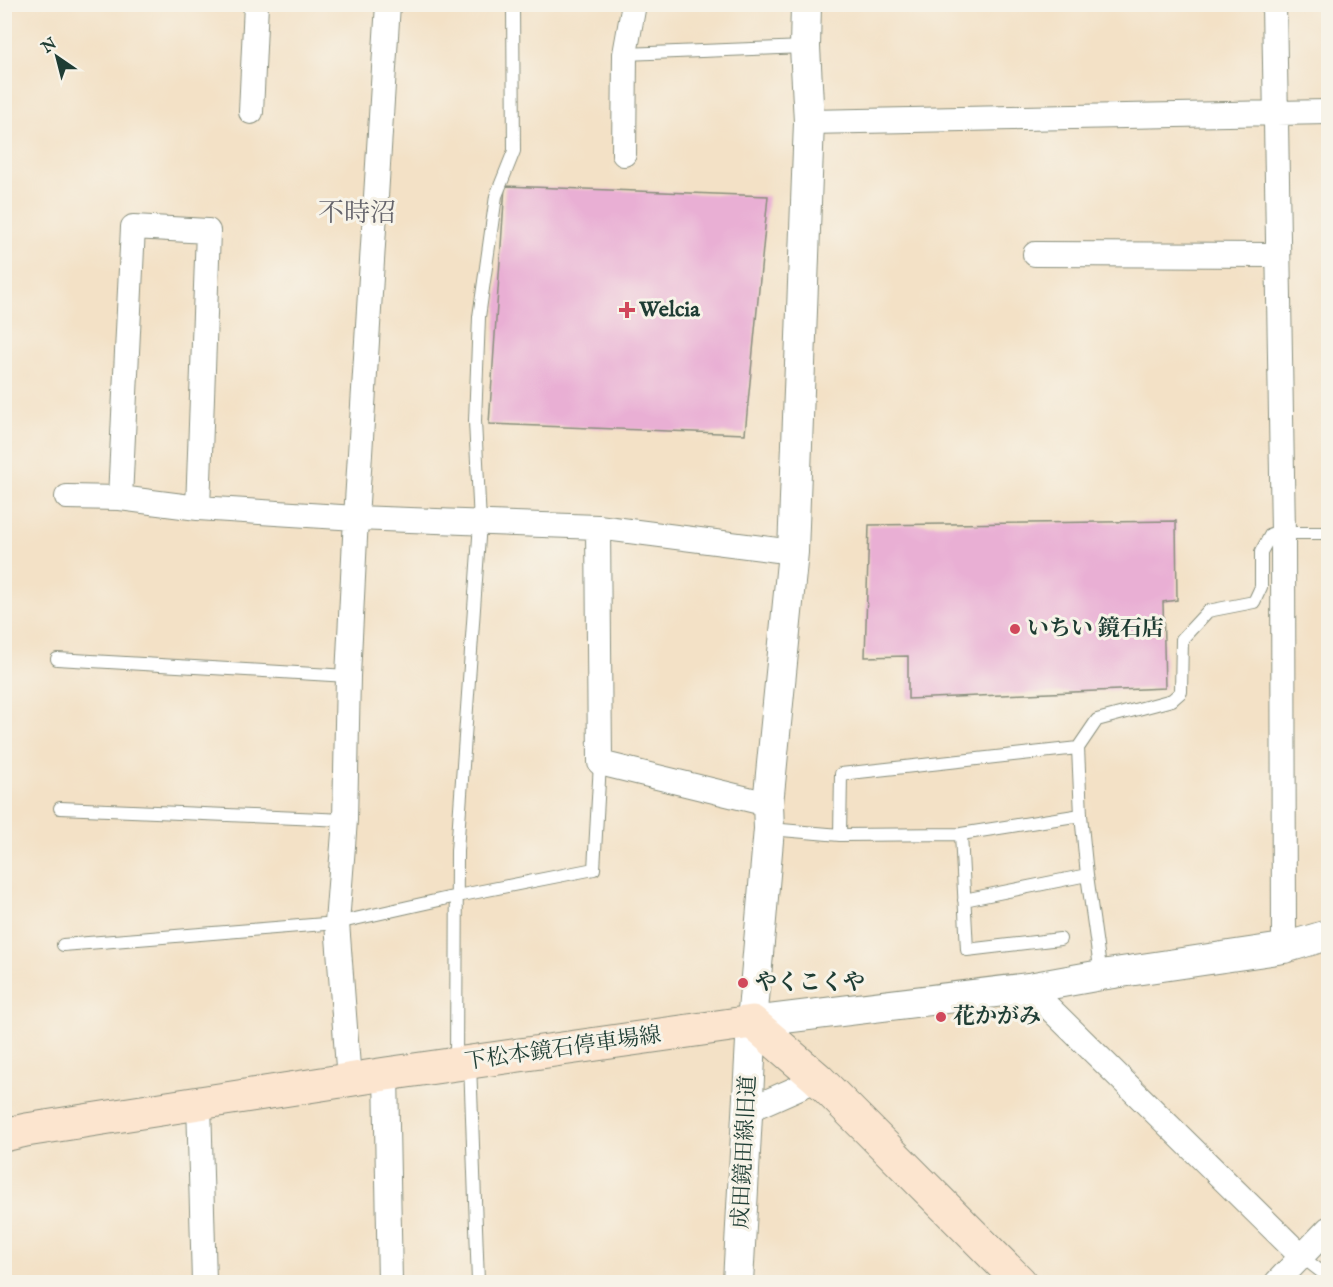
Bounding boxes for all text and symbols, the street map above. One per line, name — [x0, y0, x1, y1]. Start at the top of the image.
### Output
north arrow — [27, 27, 87, 87]
text: N — [37, 34, 61, 59]
district label: 不時沼 — [318, 197, 396, 230]
place label: Welcia — [638, 296, 700, 324]
marker: Welcia — [620, 303, 634, 317]
place label: いちい 鏡石店 — [1027, 615, 1164, 643]
marker: いちい 鏡石店 — [1008, 622, 1022, 636]
place label: やくこくや — [755, 969, 865, 997]
marker: やくこくや — [736, 976, 750, 990]
place label: 花かがみ — [953, 1003, 1041, 1031]
marker: 花かがみ — [934, 1010, 948, 1024]
street label: 下松本鏡石停車場線 — [463, 1021, 663, 1077]
street label: 成田鏡田線旧道 — [727, 1074, 763, 1230]

